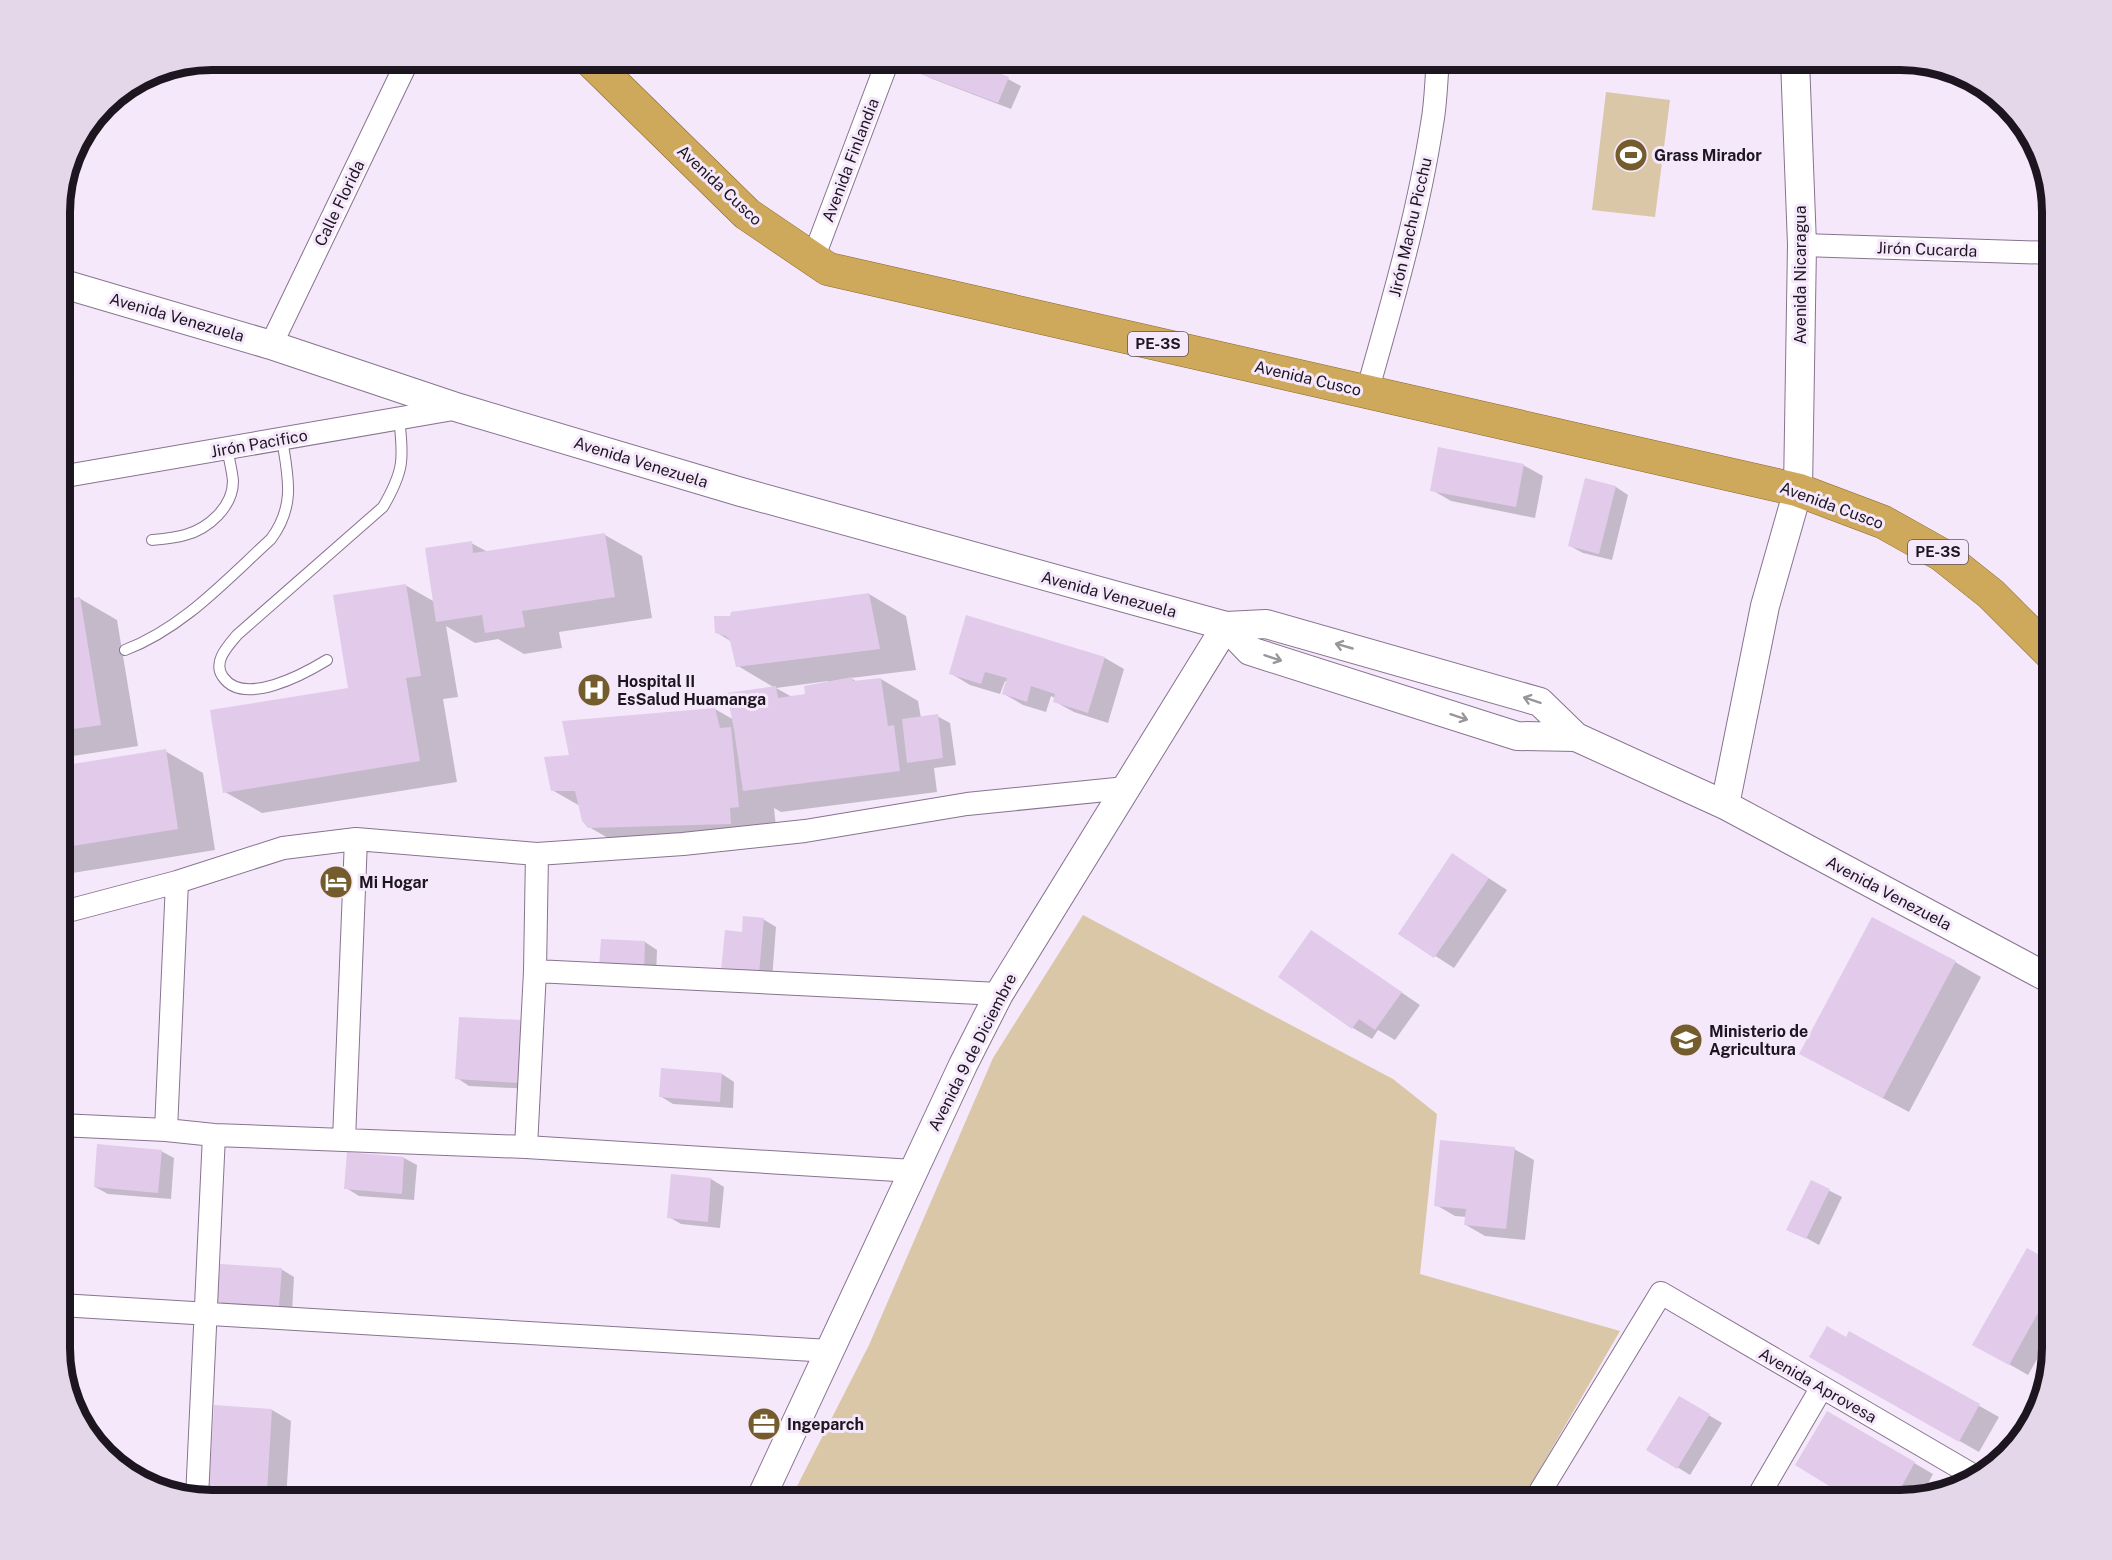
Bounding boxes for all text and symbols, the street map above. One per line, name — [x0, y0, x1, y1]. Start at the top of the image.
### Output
street label: Avenida Finlandia — [818, 96, 883, 225]
sports icon: Grass Mirador — [1613, 137, 1649, 173]
street label: Avenida Cusco — [673, 141, 766, 229]
place label: Grass Mirador — [1654, 146, 1762, 165]
street label: Jirón Machu Picchu — [1385, 156, 1436, 299]
street label: Calle Florida — [310, 157, 368, 249]
street label: Avenida Nicaragua — [1791, 206, 1810, 344]
street label: Jirón Cucarda — [1876, 238, 1978, 261]
street label: Avenida Venezuela — [107, 289, 246, 346]
road number: PE-3S — [1128, 332, 1188, 356]
street label: Avenida Cusco — [1253, 357, 1363, 400]
street label: Jirón Pacifico — [209, 426, 309, 461]
street label: Avenida Venezuela — [571, 433, 710, 492]
street label: Avenida Cusco — [1777, 478, 1886, 533]
road number: PE-3S — [1908, 540, 1968, 564]
street label: Avenida Venezuela — [1039, 567, 1179, 622]
one-way arrow — [1335, 640, 1354, 652]
one-way arrow — [1263, 654, 1282, 665]
hospital icon: Hospital II EsSalud Huamanga — [576, 672, 612, 708]
place label: Hospital II EsSalud Huamanga — [617, 672, 766, 709]
one-way arrow — [1523, 694, 1541, 705]
one-way arrow — [1449, 713, 1468, 724]
street label: Avenida Venezuela — [1823, 852, 1955, 935]
hotel icon: Mi Hogar — [318, 864, 354, 900]
place label: Mi Hogar — [359, 873, 429, 892]
street label: Avenida 9 de Diciembre — [924, 970, 1020, 1134]
school or university icon: Ministerio de Agricultura — [1668, 1022, 1704, 1058]
place label: Ministerio de Agricultura — [1709, 1022, 1808, 1059]
street label: Avenida Aprovesa — [1756, 1344, 1880, 1427]
office icon: Ingeparch — [746, 1406, 782, 1442]
place label: Ingeparch — [787, 1415, 864, 1434]

